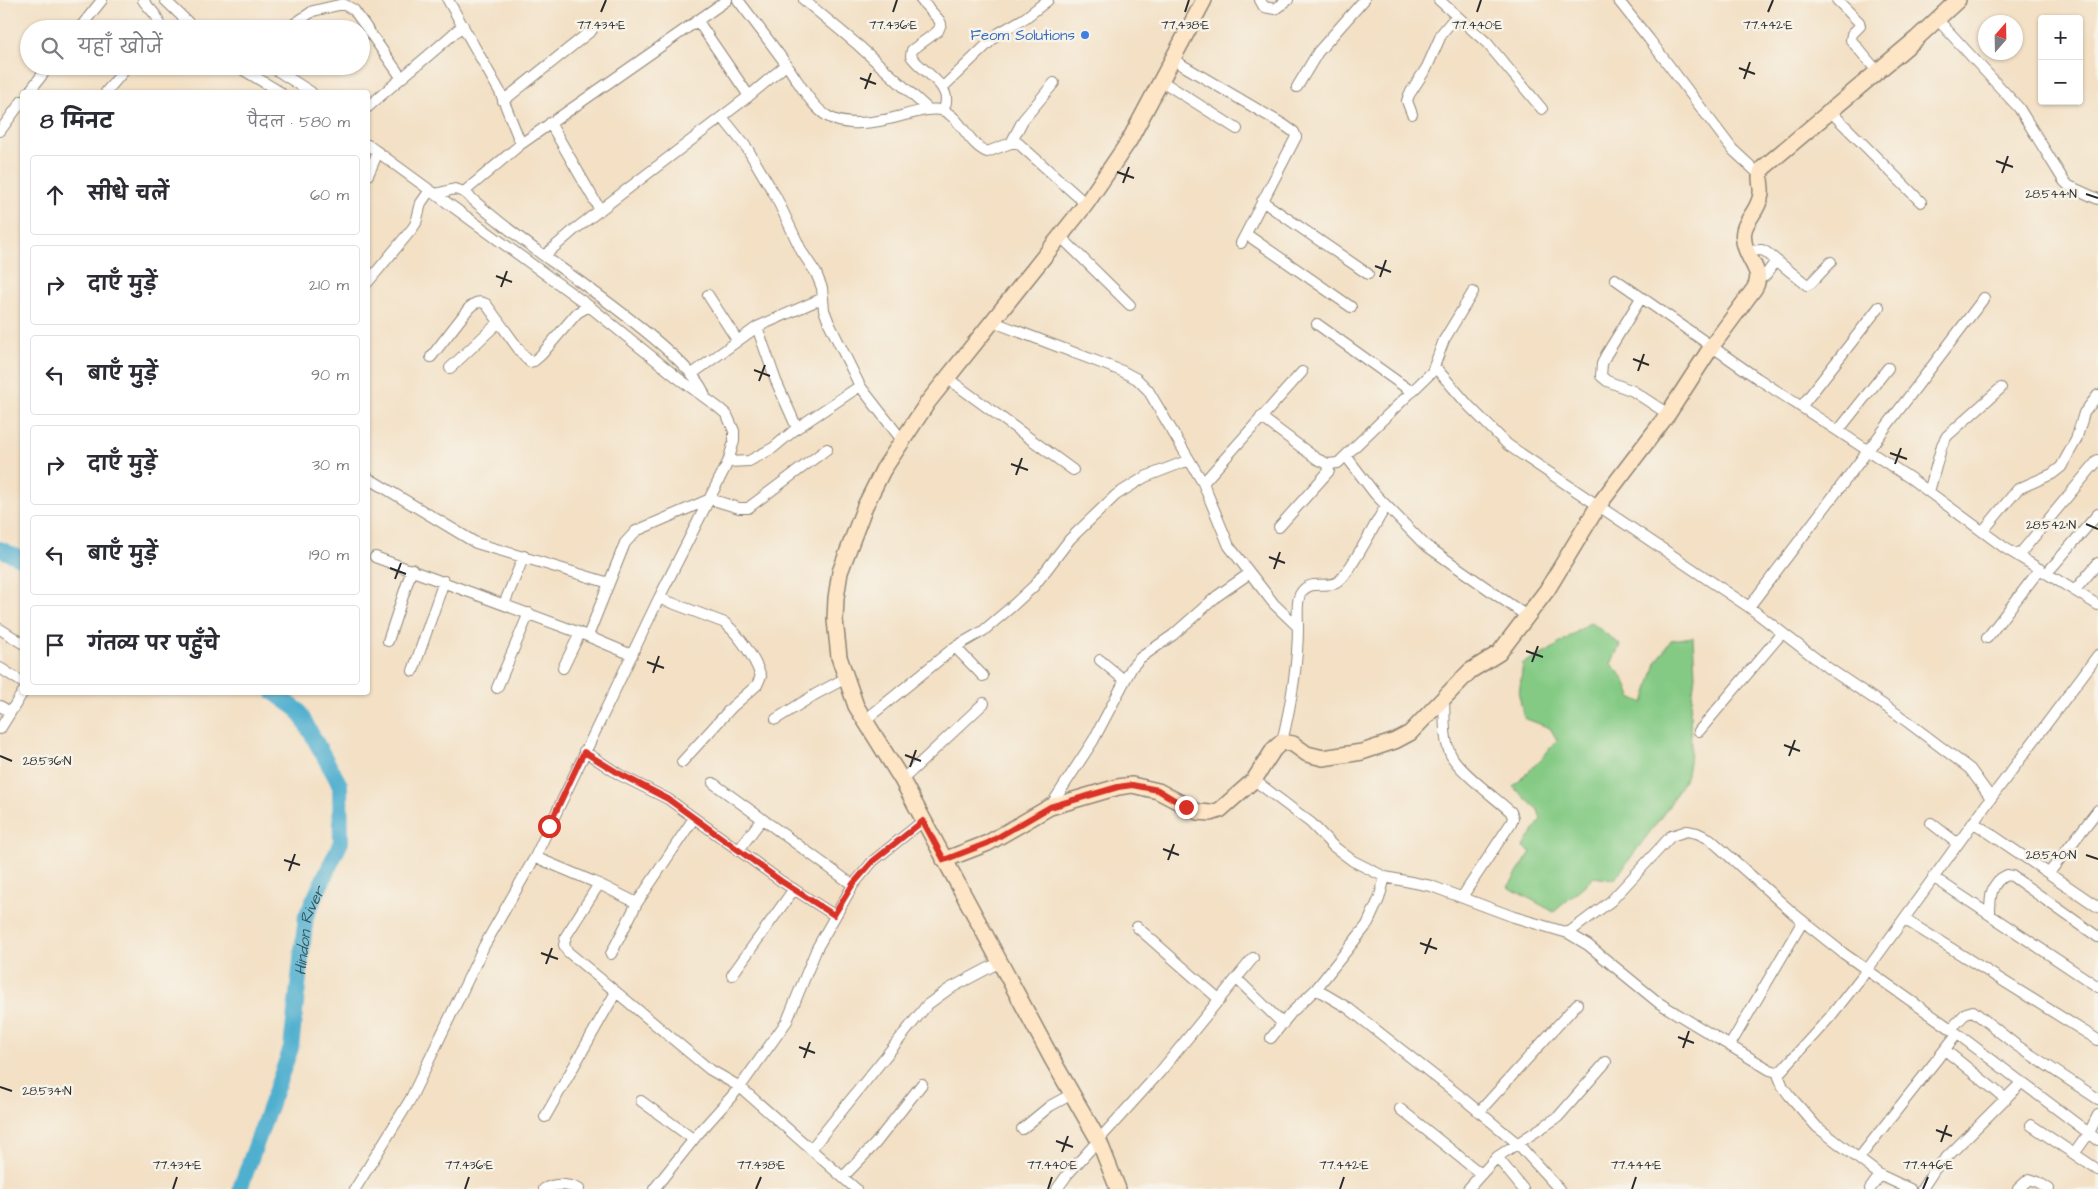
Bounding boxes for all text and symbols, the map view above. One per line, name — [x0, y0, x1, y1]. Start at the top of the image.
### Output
north arrow — [1978, 15, 2023, 60]
map controls — [2038, 15, 2083, 105]
button: + — [2038, 15, 2083, 60]
text: 77.434°E — [577, 17, 625, 34]
text: 77.436°E — [869, 17, 917, 34]
text: 77.438°E — [1161, 17, 1209, 34]
text: 77.440°E — [1452, 17, 1502, 34]
text: 77.442°E — [1743, 17, 1793, 34]
search box — [20, 20, 370, 75]
place label: Feom Solutions — [971, 25, 1075, 46]
marker: Feom Solutions — [1079, 29, 1091, 41]
icon: search — [38, 34, 66, 62]
text: यहाँ खोजें — [78, 34, 162, 61]
button: − — [2038, 60, 2083, 105]
text: 8 मिनट — [40, 107, 113, 136]
text: पैदल · 580 m — [247, 111, 350, 133]
icon: ahead — [41, 181, 69, 209]
text: सीधे चलें — [88, 181, 169, 208]
text: 60 m — [310, 184, 349, 206]
text: 28.544°N — [2025, 186, 2077, 203]
icon: right — [41, 271, 69, 299]
text: दाएँ मुड़ें — [88, 271, 157, 298]
text: 210 m — [309, 274, 349, 296]
icon: left — [41, 361, 69, 389]
text: बाएँ मुड़ें — [88, 361, 157, 388]
text: 90 m — [311, 364, 349, 386]
icon: right — [41, 451, 69, 479]
text: दाएँ मुड़ें — [88, 451, 157, 478]
text: 30 m — [312, 454, 349, 476]
text: 28.542°N — [2026, 517, 2076, 534]
icon: left — [41, 541, 69, 569]
text: बाएँ मुड़ें — [88, 541, 157, 568]
text: 190 m — [309, 544, 349, 566]
icon: arrive — [41, 631, 69, 659]
text: गंतव्य पर पहुँचे — [88, 631, 219, 658]
text: 28.536°N — [23, 753, 72, 770]
route end — [1175, 796, 1198, 819]
route start — [538, 815, 561, 838]
text: 28.540°N — [2026, 847, 2077, 864]
water label: Hindon River — [289, 881, 331, 976]
text: 28.534°N — [22, 1083, 72, 1100]
text: 77.434°E — [153, 1157, 201, 1174]
text: 77.436°E — [445, 1157, 493, 1174]
text: 77.438°E — [737, 1157, 785, 1174]
text: 77.440°E — [1027, 1157, 1077, 1174]
text: 77.442°E — [1319, 1157, 1369, 1174]
text: 77.444°E — [1611, 1157, 1661, 1174]
text: 77.446°E — [1903, 1157, 1953, 1174]

